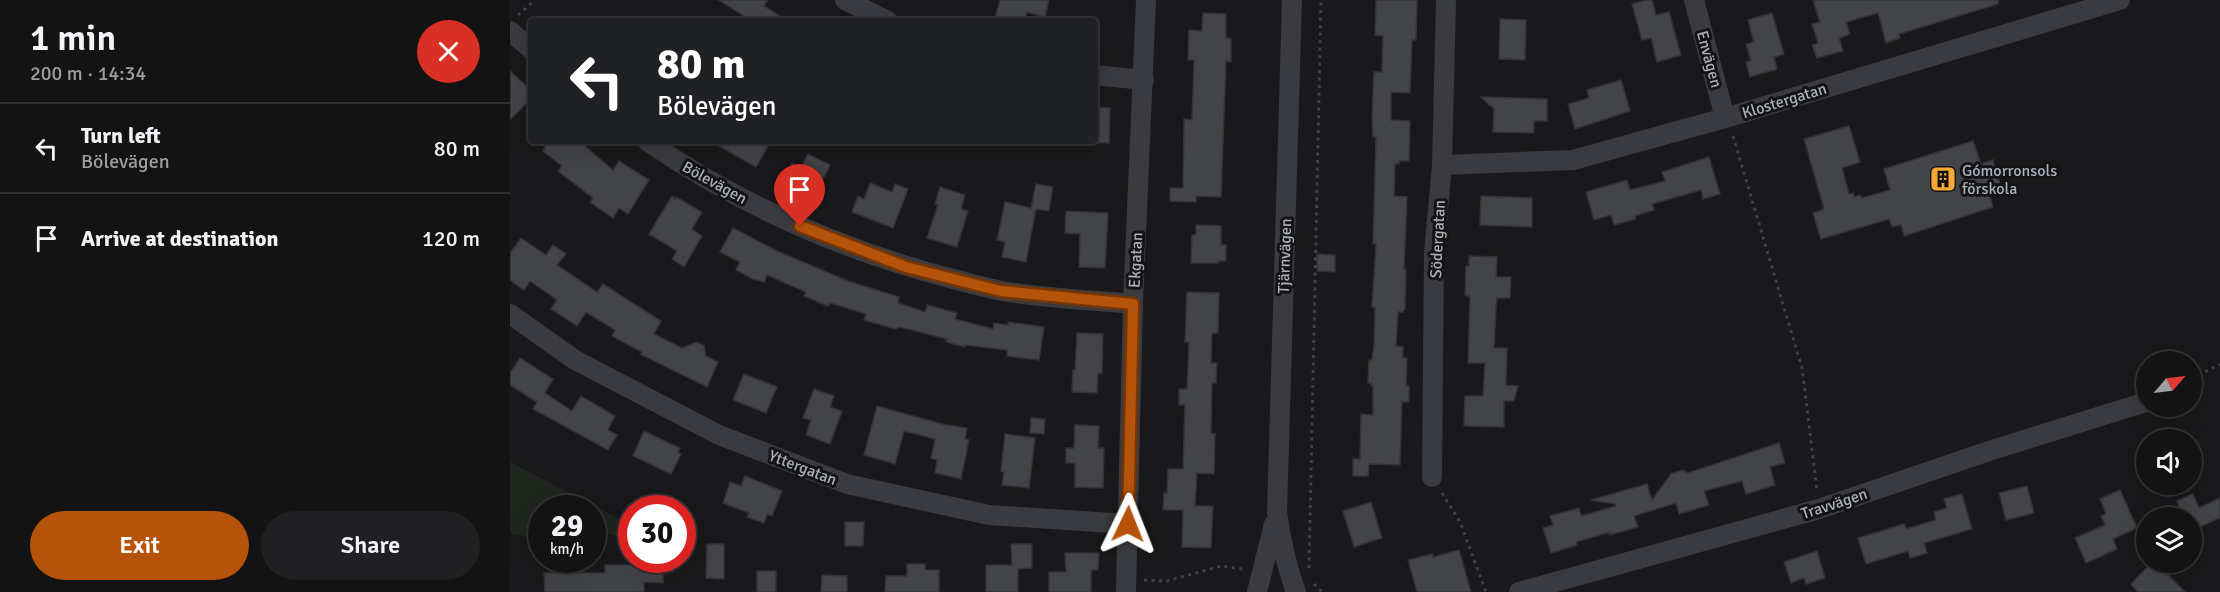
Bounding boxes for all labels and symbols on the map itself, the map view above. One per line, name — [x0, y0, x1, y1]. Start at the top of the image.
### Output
street label: Envägen — [1692, 29, 1726, 90]
street label: Klostergatan — [1740, 79, 1829, 123]
street label: Bölevägen — [679, 157, 750, 209]
place label: Gómorronsols förskola — [1962, 161, 2057, 199]
pin — [774, 164, 825, 226]
building icon: Gómorronsols förskola — [1928, 164, 1958, 194]
street label: Södergatan — [1426, 199, 1450, 279]
street label: Tjärnvägen — [1274, 218, 1296, 294]
street label: Ekgatan — [1125, 232, 1147, 288]
north arrow — [2136, 351, 2202, 417]
street label: Yttergatan — [766, 446, 840, 490]
street label: Travvägen — [1799, 484, 1870, 524]
position arrow — [1096, 492, 1160, 556]
speed limit sign: 30 — [618, 495, 696, 573]

